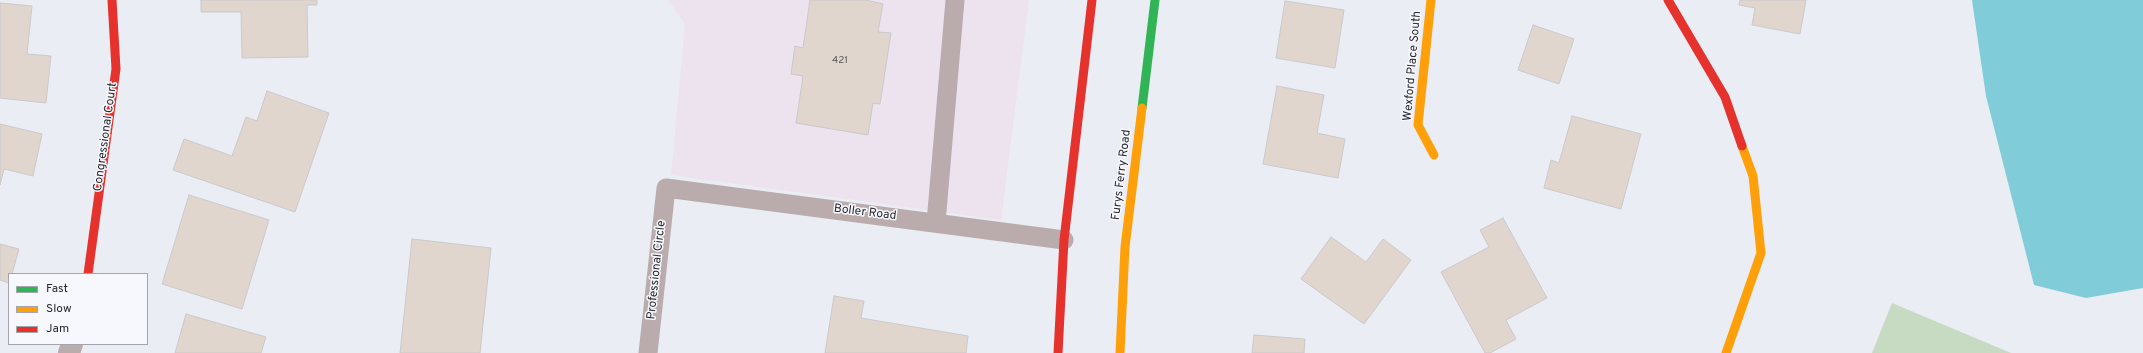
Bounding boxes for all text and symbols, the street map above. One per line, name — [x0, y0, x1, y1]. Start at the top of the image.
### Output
street label: Wexford Place South — [1401, 10, 1425, 122]
house number: 421 — [832, 55, 848, 67]
street label: Congressional Court — [91, 82, 121, 192]
street label: Furys Ferry Road — [1109, 129, 1135, 221]
street label: Boller Road — [833, 202, 897, 224]
street label: Professional Circle — [645, 220, 669, 320]
legend — [8, 273, 148, 345]
text: Fast — [46, 281, 68, 297]
text: Slow — [46, 301, 72, 317]
text: Jam — [46, 321, 69, 337]

